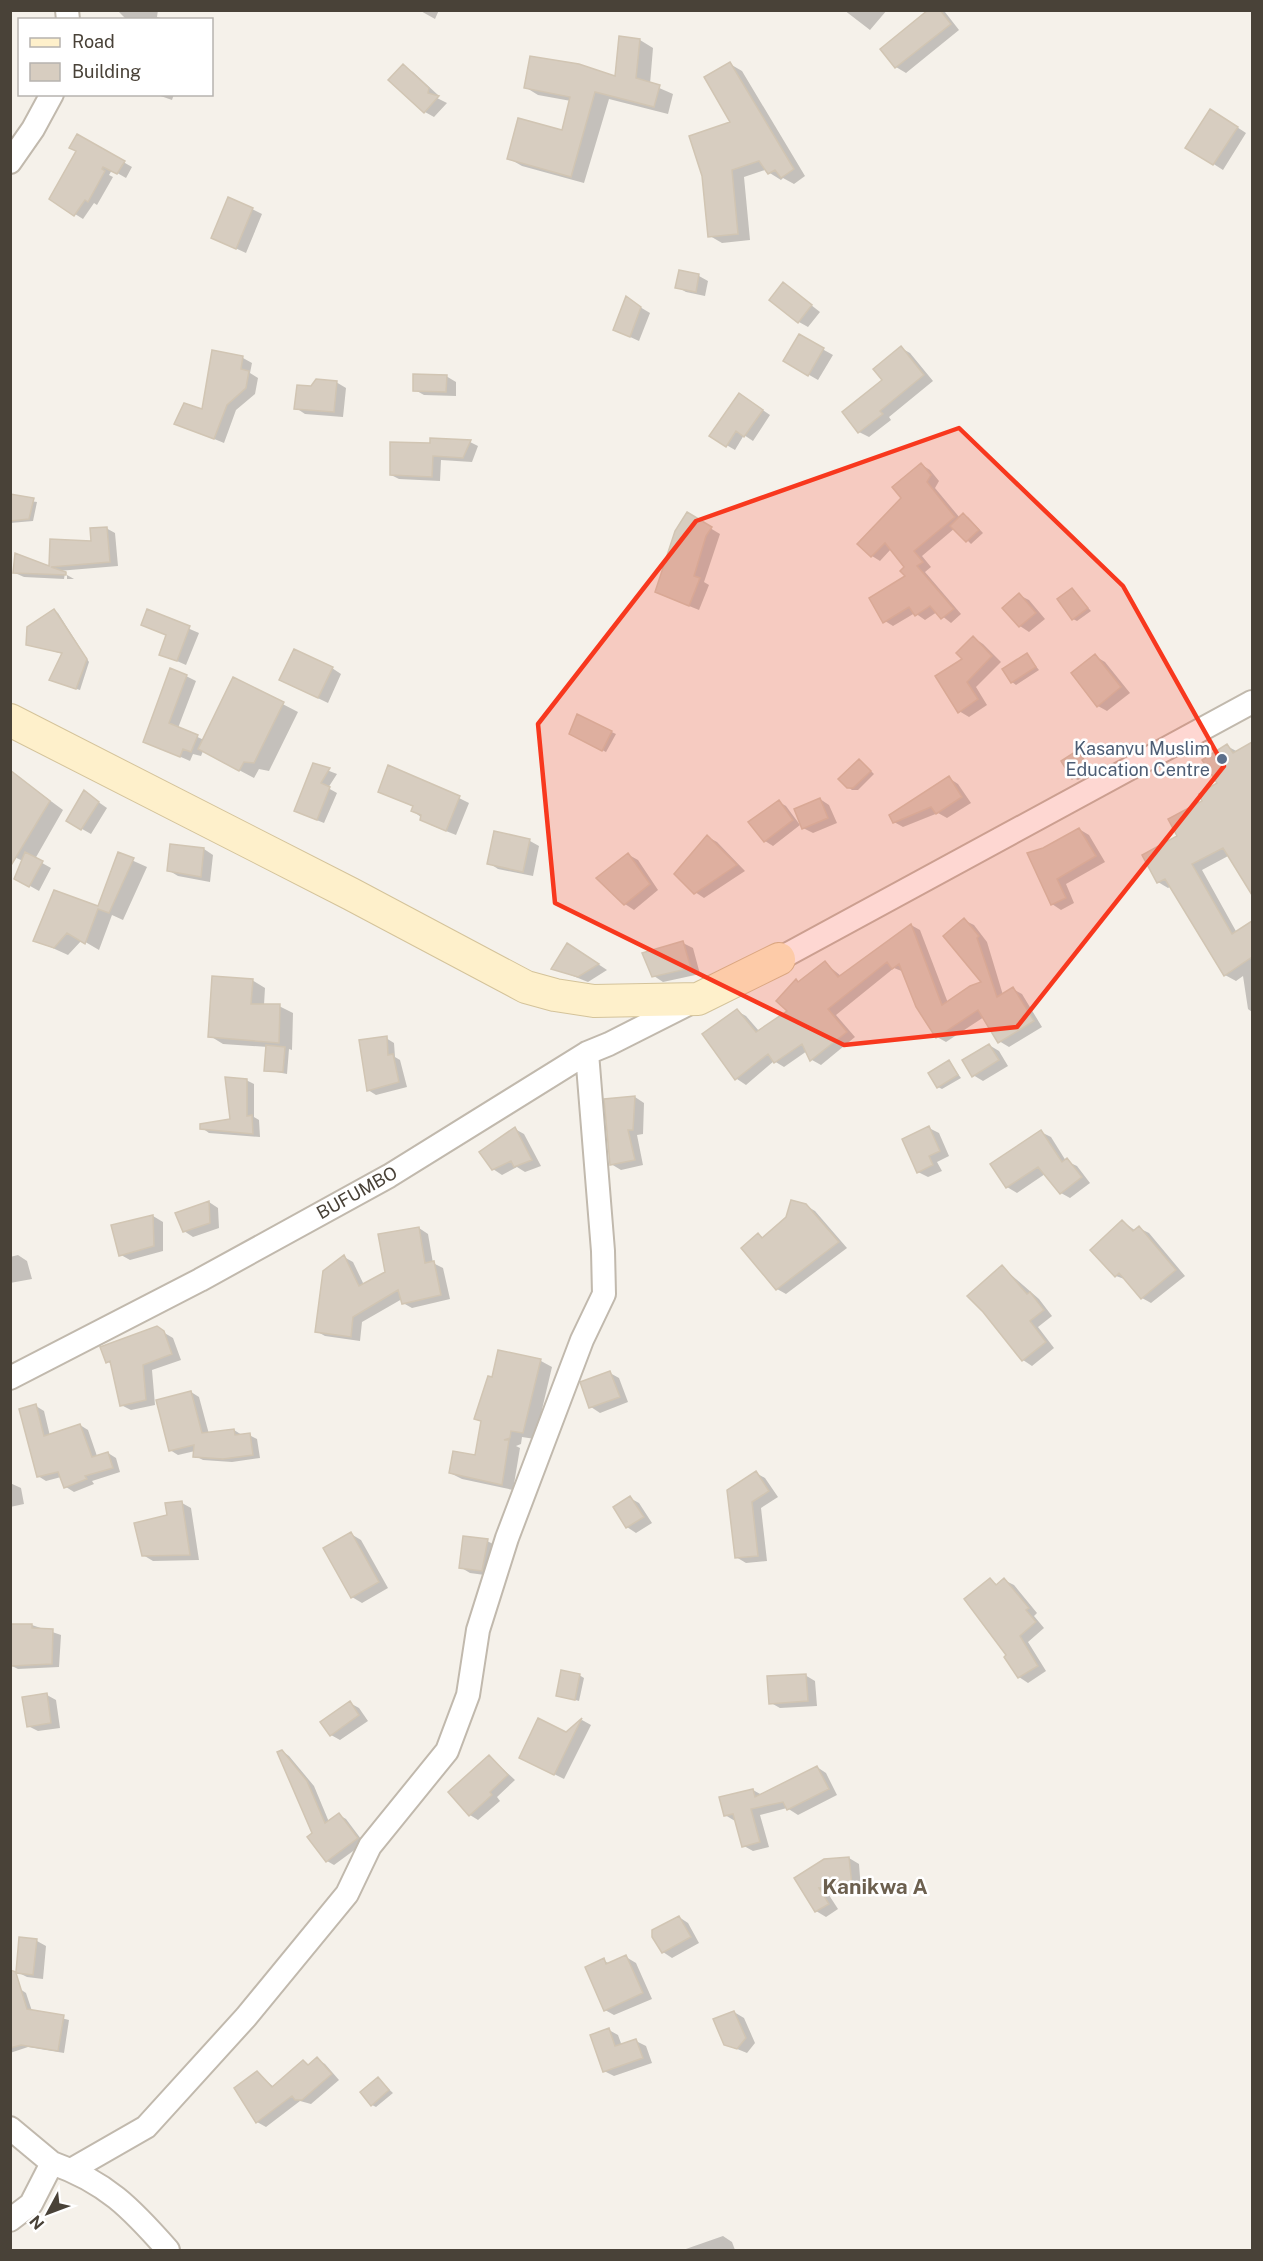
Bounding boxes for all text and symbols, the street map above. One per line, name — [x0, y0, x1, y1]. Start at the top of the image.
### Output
legend — [18, 18, 213, 96]
text: Road — [72, 31, 115, 52]
text: Building — [72, 61, 141, 82]
place label: Kasanvu Muslim Education Centre — [1065, 738, 1210, 780]
marker: Kasanvu Muslim Education Centre — [1215, 752, 1229, 766]
street label: BUFUMBO — [313, 1162, 401, 1223]
district label: Kanikwa A — [822, 1874, 928, 1899]
north arrow — [18, 2183, 78, 2243]
text: N — [26, 2212, 48, 2233]

